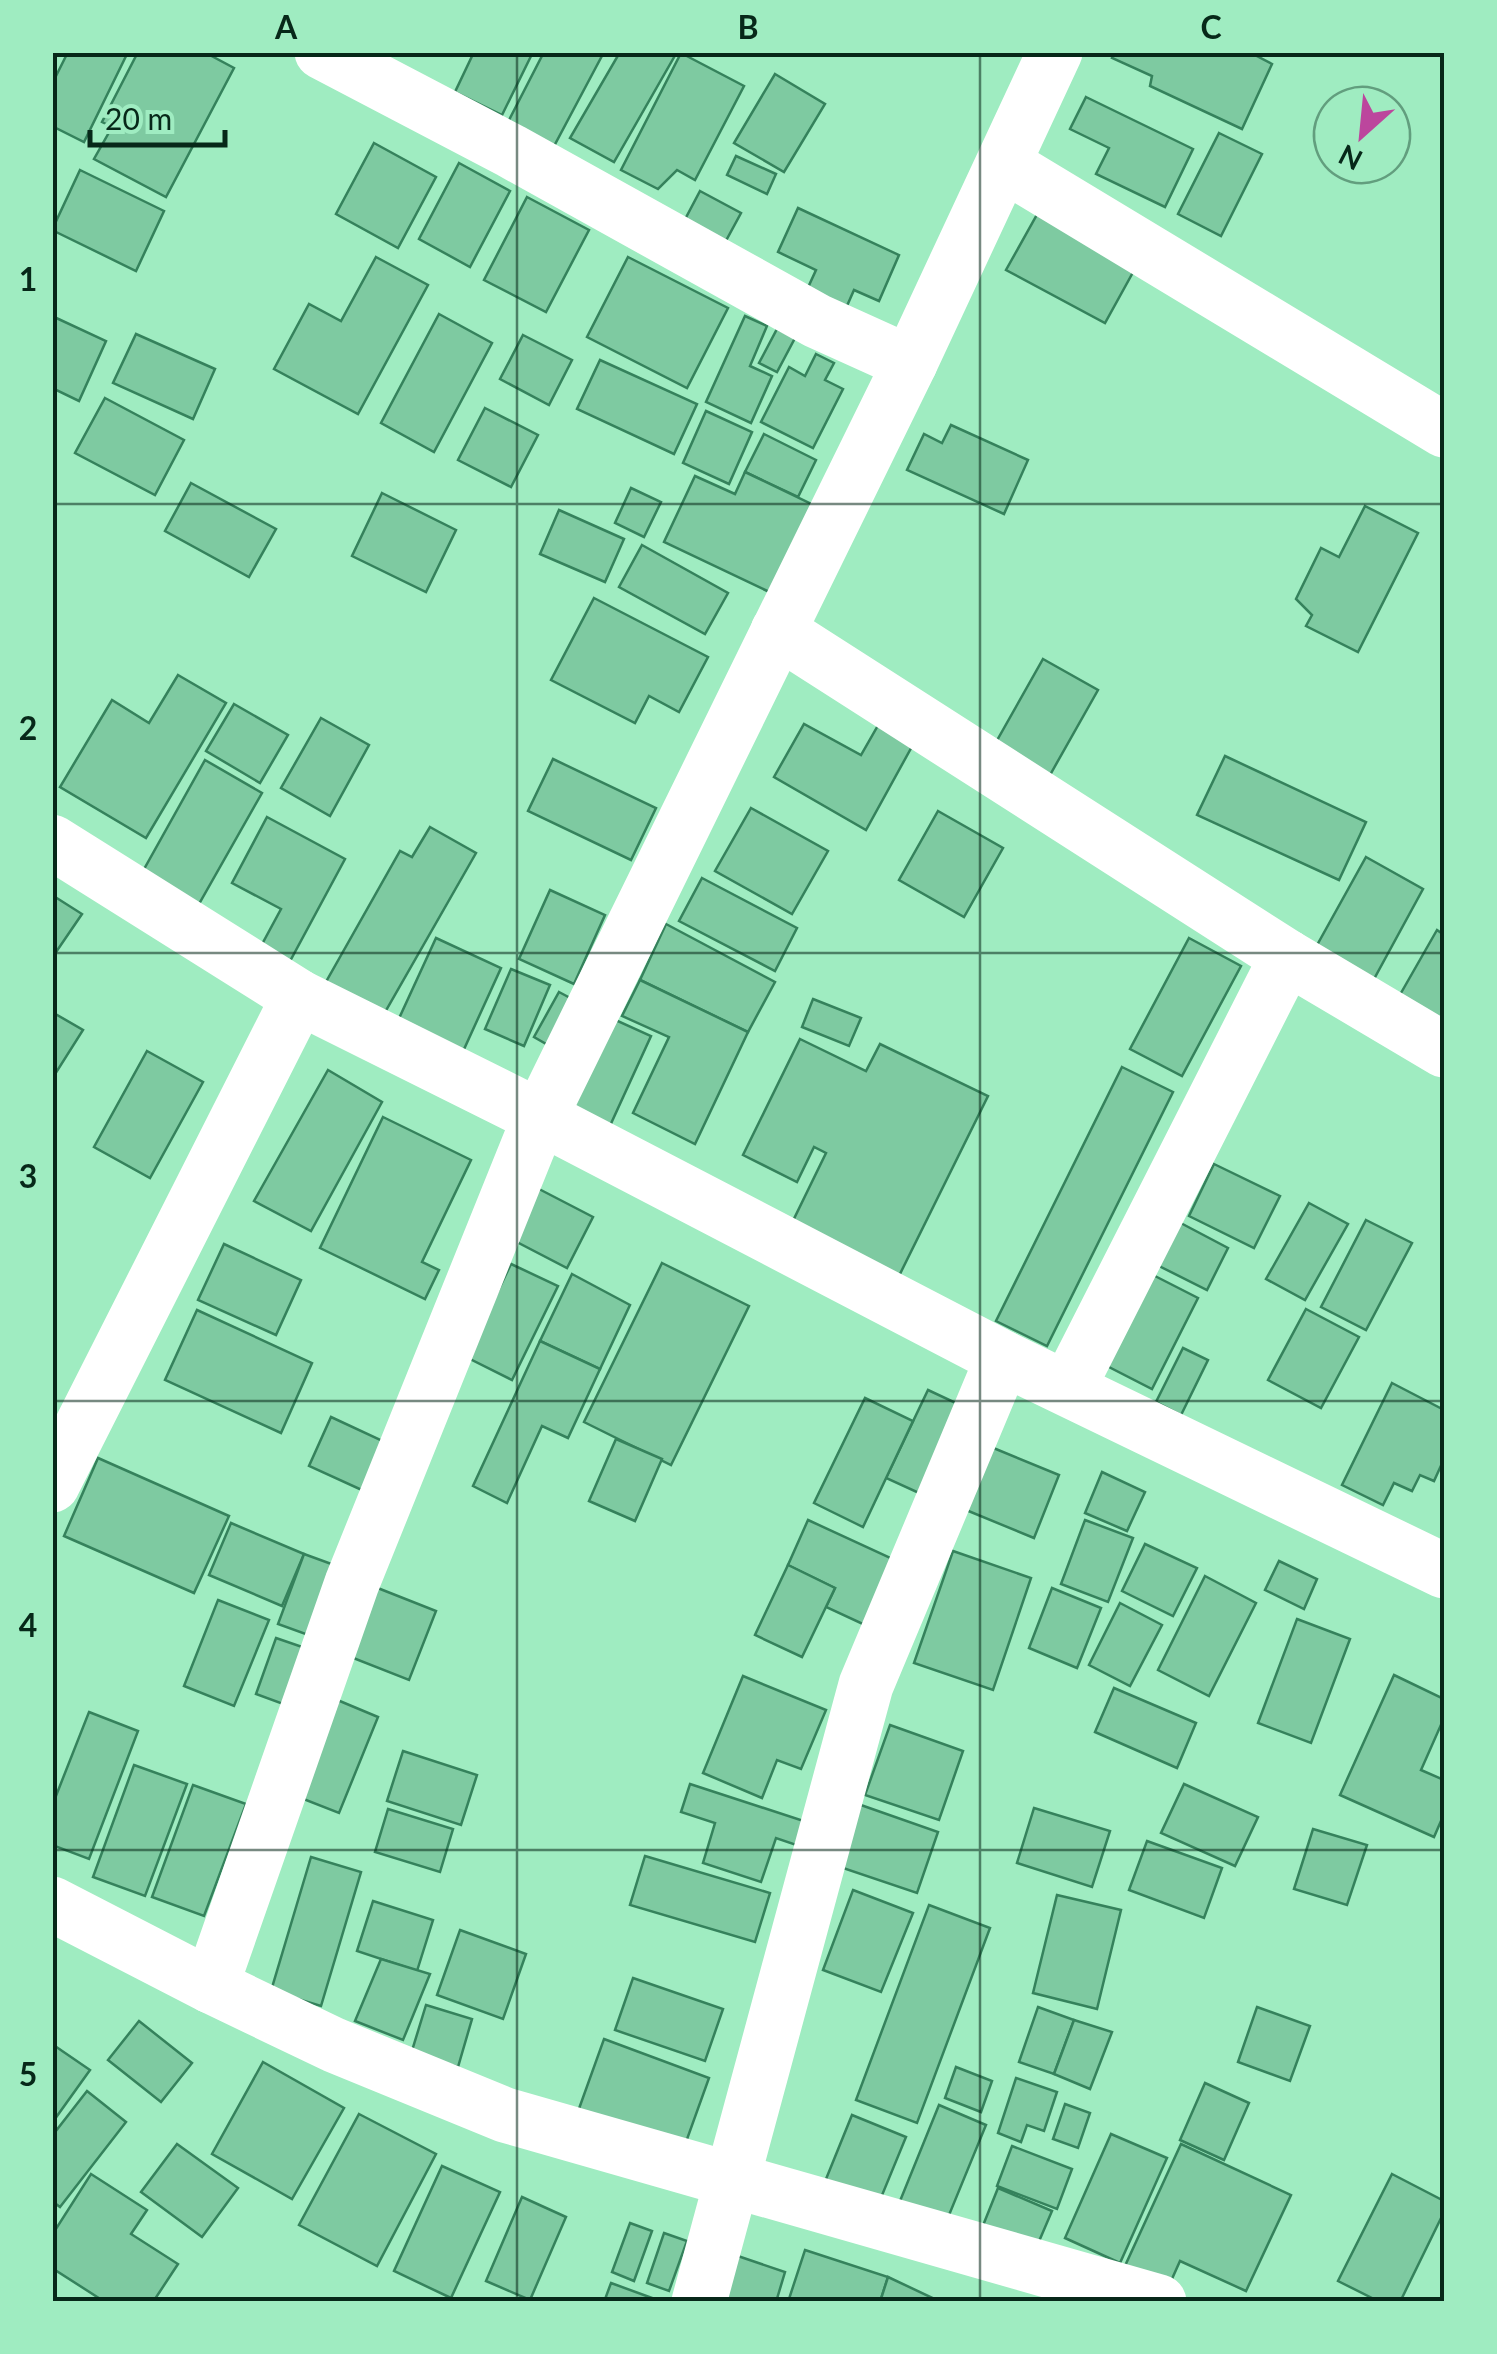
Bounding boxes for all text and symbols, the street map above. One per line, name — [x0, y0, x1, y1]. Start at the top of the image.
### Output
text: A — [274, 7, 298, 46]
text: B — [737, 7, 759, 46]
text: C — [1200, 7, 1222, 46]
scale bar — [90, 85, 225, 147]
north arrow — [1312, 85, 1412, 185]
text: 20 m — [105, 100, 172, 136]
text: N — [1333, 138, 1368, 178]
text: 1 — [19, 259, 37, 298]
text: 2 — [19, 708, 37, 747]
text: 3 — [19, 1156, 37, 1195]
text: 4 — [19, 1605, 37, 1644]
text: 5 — [19, 2054, 37, 2093]

